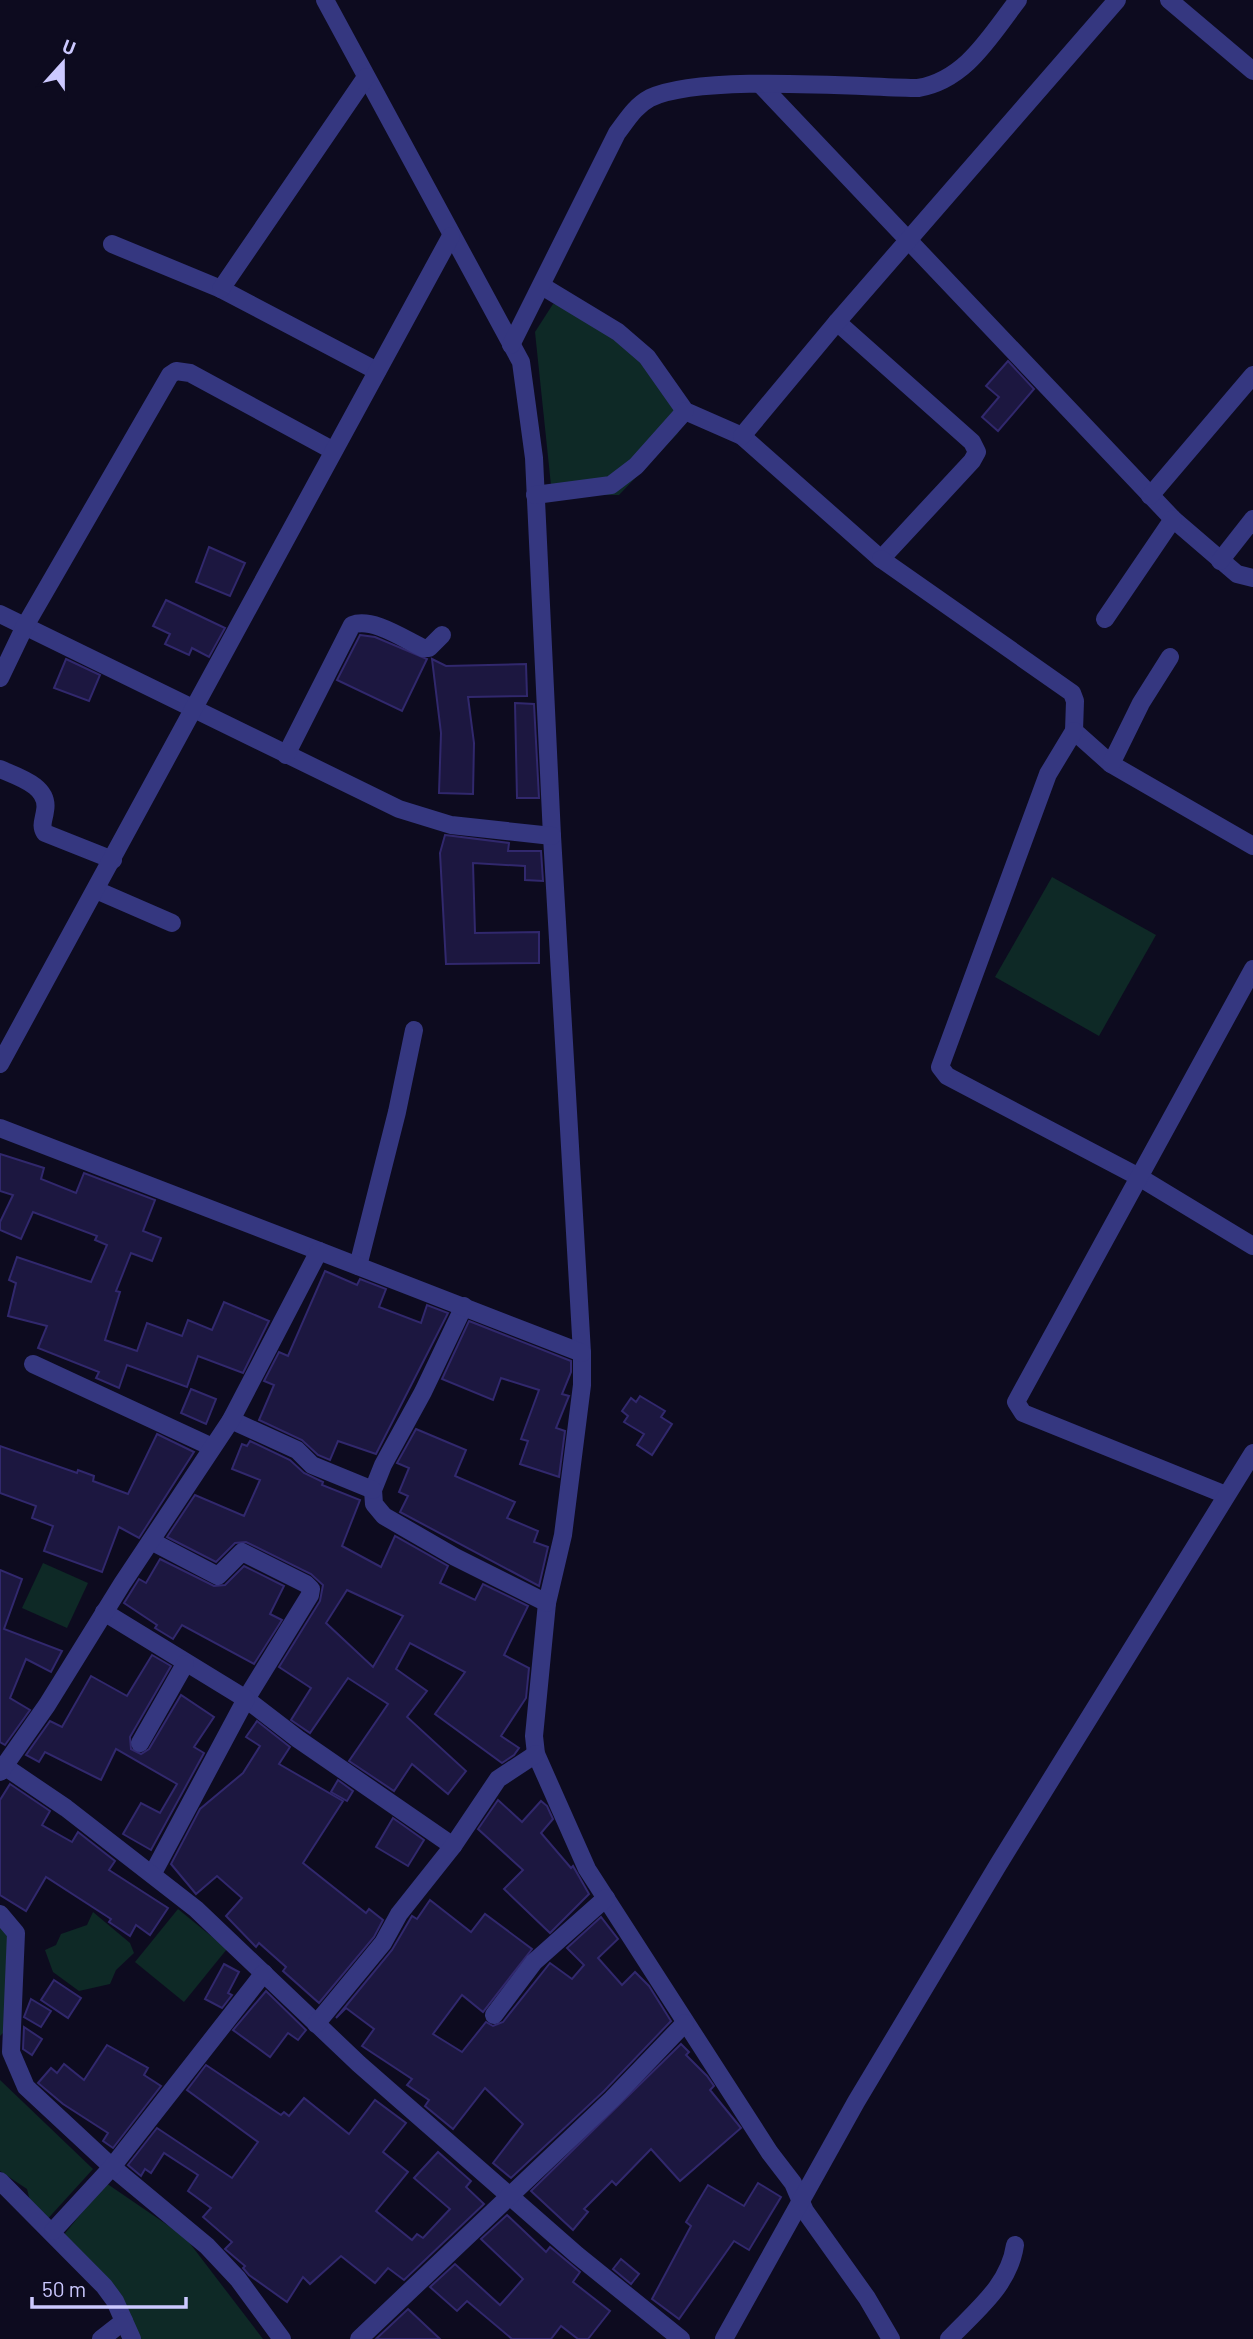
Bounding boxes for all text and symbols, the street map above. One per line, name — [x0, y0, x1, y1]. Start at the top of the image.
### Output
north arrow — [28, 28, 98, 98]
text: U — [60, 34, 79, 60]
scale bar — [32, 2266, 186, 2310]
text: 50 m — [42, 2276, 86, 2301]

